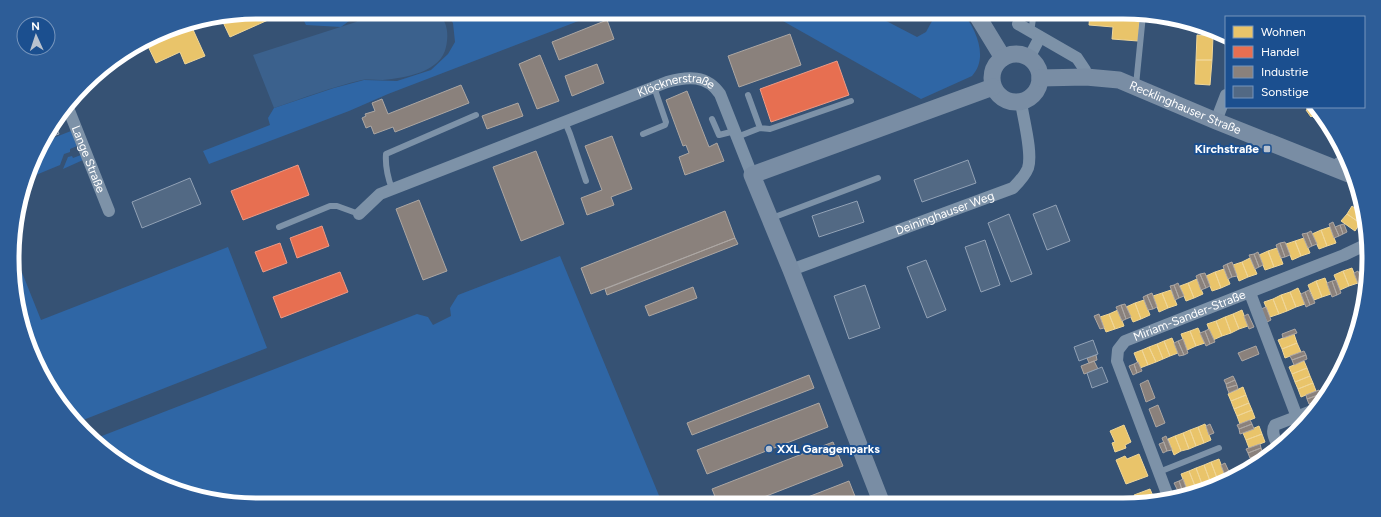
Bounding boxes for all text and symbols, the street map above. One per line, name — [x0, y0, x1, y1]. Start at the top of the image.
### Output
north arrow — [16, 16, 56, 56]
legend — [1225, 16, 1365, 108]
text: N — [31, 20, 40, 33]
text: Wohnen — [1261, 25, 1306, 39]
text: Handel — [1261, 45, 1299, 59]
text: Industrie — [1261, 65, 1309, 79]
street label: Klöcknerstraße — [635, 71, 718, 100]
street label: Recklinghauser Straße — [1127, 78, 1244, 137]
text: Sonstige — [1261, 85, 1309, 99]
street label: Lange Straße — [69, 123, 108, 195]
place label: Kirchstraße — [1195, 142, 1259, 156]
marker: Kirchstraße — [1262, 144, 1272, 154]
street label: Deininghauser Weg — [894, 189, 996, 238]
street label: Miriam-Sander-Straße — [1131, 287, 1248, 344]
place label: XXL Garagenparks — [777, 442, 880, 456]
marker: XXL Garagenparks — [764, 444, 774, 454]

